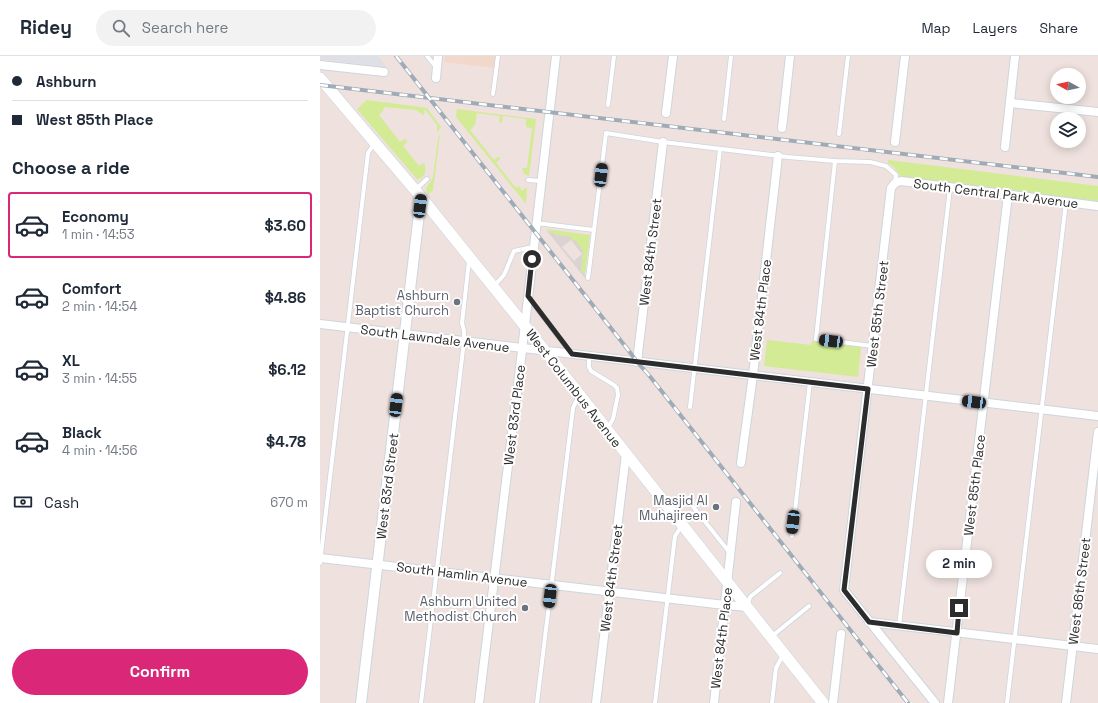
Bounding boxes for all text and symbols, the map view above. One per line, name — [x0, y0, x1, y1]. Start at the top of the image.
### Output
search box — [96, 10, 376, 46]
text: Ridey — [20, 15, 72, 40]
icon: search — [110, 17, 132, 39]
text: Search here — [142, 18, 228, 37]
text: Map — [921, 19, 951, 37]
text: Layers — [973, 19, 1017, 37]
text: Share — [1039, 19, 1078, 37]
north arrow — [1050, 68, 1086, 104]
map controls — [1050, 68, 1086, 148]
text: Ashburn — [36, 72, 97, 91]
text: West 85th Place — [36, 110, 153, 129]
button: layers — [1050, 112, 1086, 148]
text: Choose a ride — [12, 156, 130, 179]
car — [594, 162, 608, 188]
street label: South Central Park Avenue — [913, 175, 1079, 212]
car — [413, 193, 427, 219]
street label: West 84th Street — [635, 197, 666, 307]
icon: car — [14, 207, 50, 243]
text: Economy — [62, 207, 129, 226]
text: $3.60 — [264, 216, 306, 235]
text: 1 min · 14:53 — [62, 226, 135, 243]
route start — [523, 250, 541, 268]
street label: West 84th Place — [746, 258, 775, 362]
street label: West 85th Street — [862, 260, 893, 369]
icon: car — [14, 279, 50, 315]
text: Comfort — [62, 279, 122, 298]
place label: Ashburn Baptist Church — [355, 287, 449, 319]
text: $4.86 — [265, 288, 306, 307]
marker: Ashburn Baptist Church — [452, 297, 462, 307]
text: 2 min · 14:54 — [62, 298, 137, 315]
street label: South Lawndale Avenue — [360, 321, 510, 356]
street label: West Columbus Avenue — [522, 326, 625, 451]
car — [818, 334, 844, 348]
icon: car — [14, 351, 50, 387]
text: XL — [62, 351, 80, 370]
text: $6.12 — [268, 360, 306, 379]
street label: West 83rd Place — [500, 364, 529, 466]
text: 3 min · 14:55 — [62, 370, 137, 387]
car — [389, 392, 403, 418]
car — [961, 395, 987, 409]
icon: car — [14, 423, 50, 459]
text: Black — [62, 423, 102, 442]
text: $4.78 — [266, 432, 306, 451]
street label: West 83rd Street — [373, 432, 402, 540]
street label: West 85th Place — [960, 433, 989, 537]
text: 4 min · 14:56 — [62, 442, 138, 459]
icon: cash — [12, 491, 34, 513]
place label: Masjid Al Muhajireen — [639, 492, 708, 524]
text: Cash — [44, 493, 79, 512]
text: 670 m — [270, 494, 308, 511]
marker: Masjid Al Muhajireen — [711, 502, 721, 512]
car — [786, 509, 800, 535]
street label: West 84th Street — [596, 523, 627, 633]
street label: West 86th Street — [1064, 536, 1095, 646]
callout: 2 min — [926, 550, 992, 578]
text: 2 min — [942, 555, 976, 572]
street label: South Hamlin Avenue — [395, 558, 528, 591]
car — [543, 583, 557, 609]
street label: West 84th Place — [707, 586, 736, 690]
place label: Ashburn United Methodist Church — [404, 593, 517, 625]
route end — [950, 599, 968, 617]
marker: Ashburn United Methodist Church — [520, 603, 530, 613]
button: Confirm — [12, 649, 308, 695]

